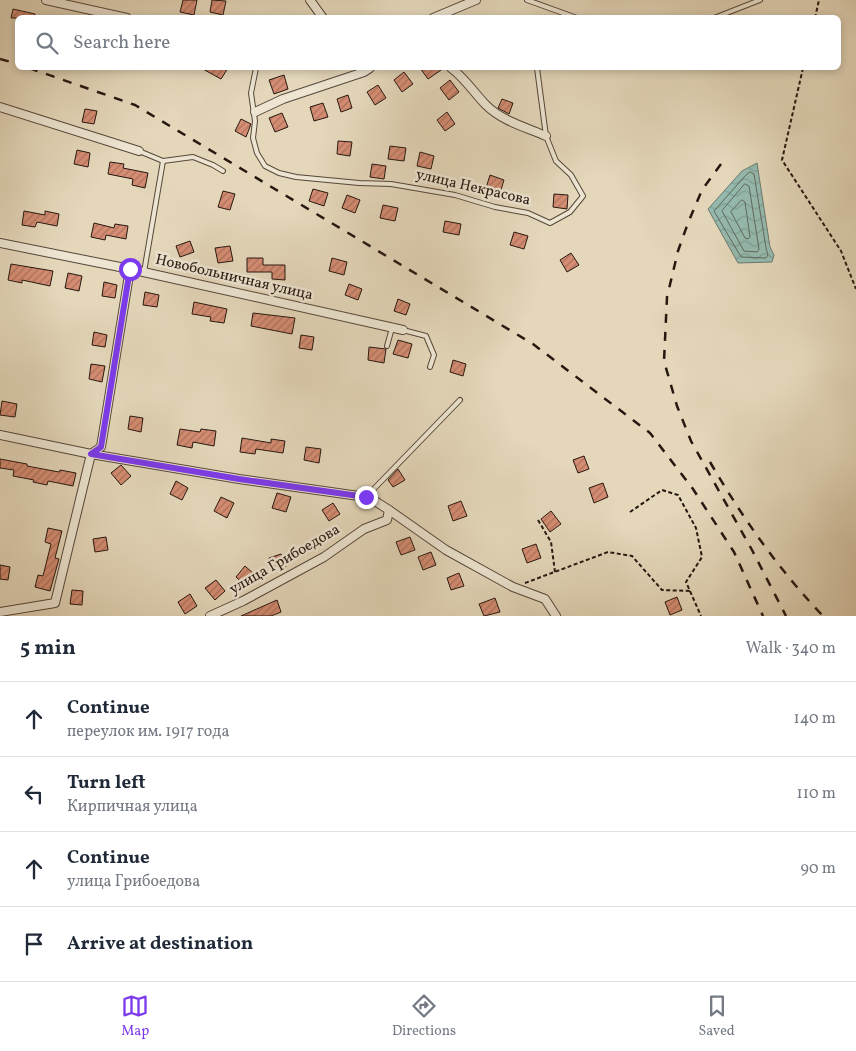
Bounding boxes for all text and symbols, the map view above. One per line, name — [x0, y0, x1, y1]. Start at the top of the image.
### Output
search box — [15, 15, 841, 70]
icon: search — [33, 29, 61, 57]
text: Search here — [73, 30, 170, 56]
street label: улица Некрасова — [414, 165, 532, 211]
street label: Новобольничная улица — [153, 250, 315, 306]
route start — [119, 258, 142, 281]
route end — [355, 486, 378, 509]
street label: улица Грибоедова — [226, 520, 344, 600]
text: 5 min — [20, 634, 76, 663]
text: Walk · 340 m — [746, 638, 836, 660]
text: Continue — [67, 695, 150, 721]
icon: ahead — [20, 705, 48, 733]
text: 140 m — [794, 708, 836, 730]
text: переулок им. 1917 года — [67, 721, 229, 743]
text: Turn left — [67, 770, 146, 796]
icon: left — [20, 780, 48, 808]
text: 110 m — [797, 783, 836, 805]
text: Кирпичная улица — [67, 796, 198, 818]
text: Continue — [67, 845, 150, 871]
icon: ahead — [20, 855, 48, 883]
text: 90 m — [800, 858, 836, 880]
text: улица Грибоедова — [67, 871, 200, 893]
icon: arrive — [20, 930, 48, 958]
text: Arrive at destination — [67, 931, 253, 957]
tab: Map — [121, 992, 149, 1041]
tab: Directions — [392, 992, 456, 1041]
tab: Saved — [699, 992, 735, 1041]

